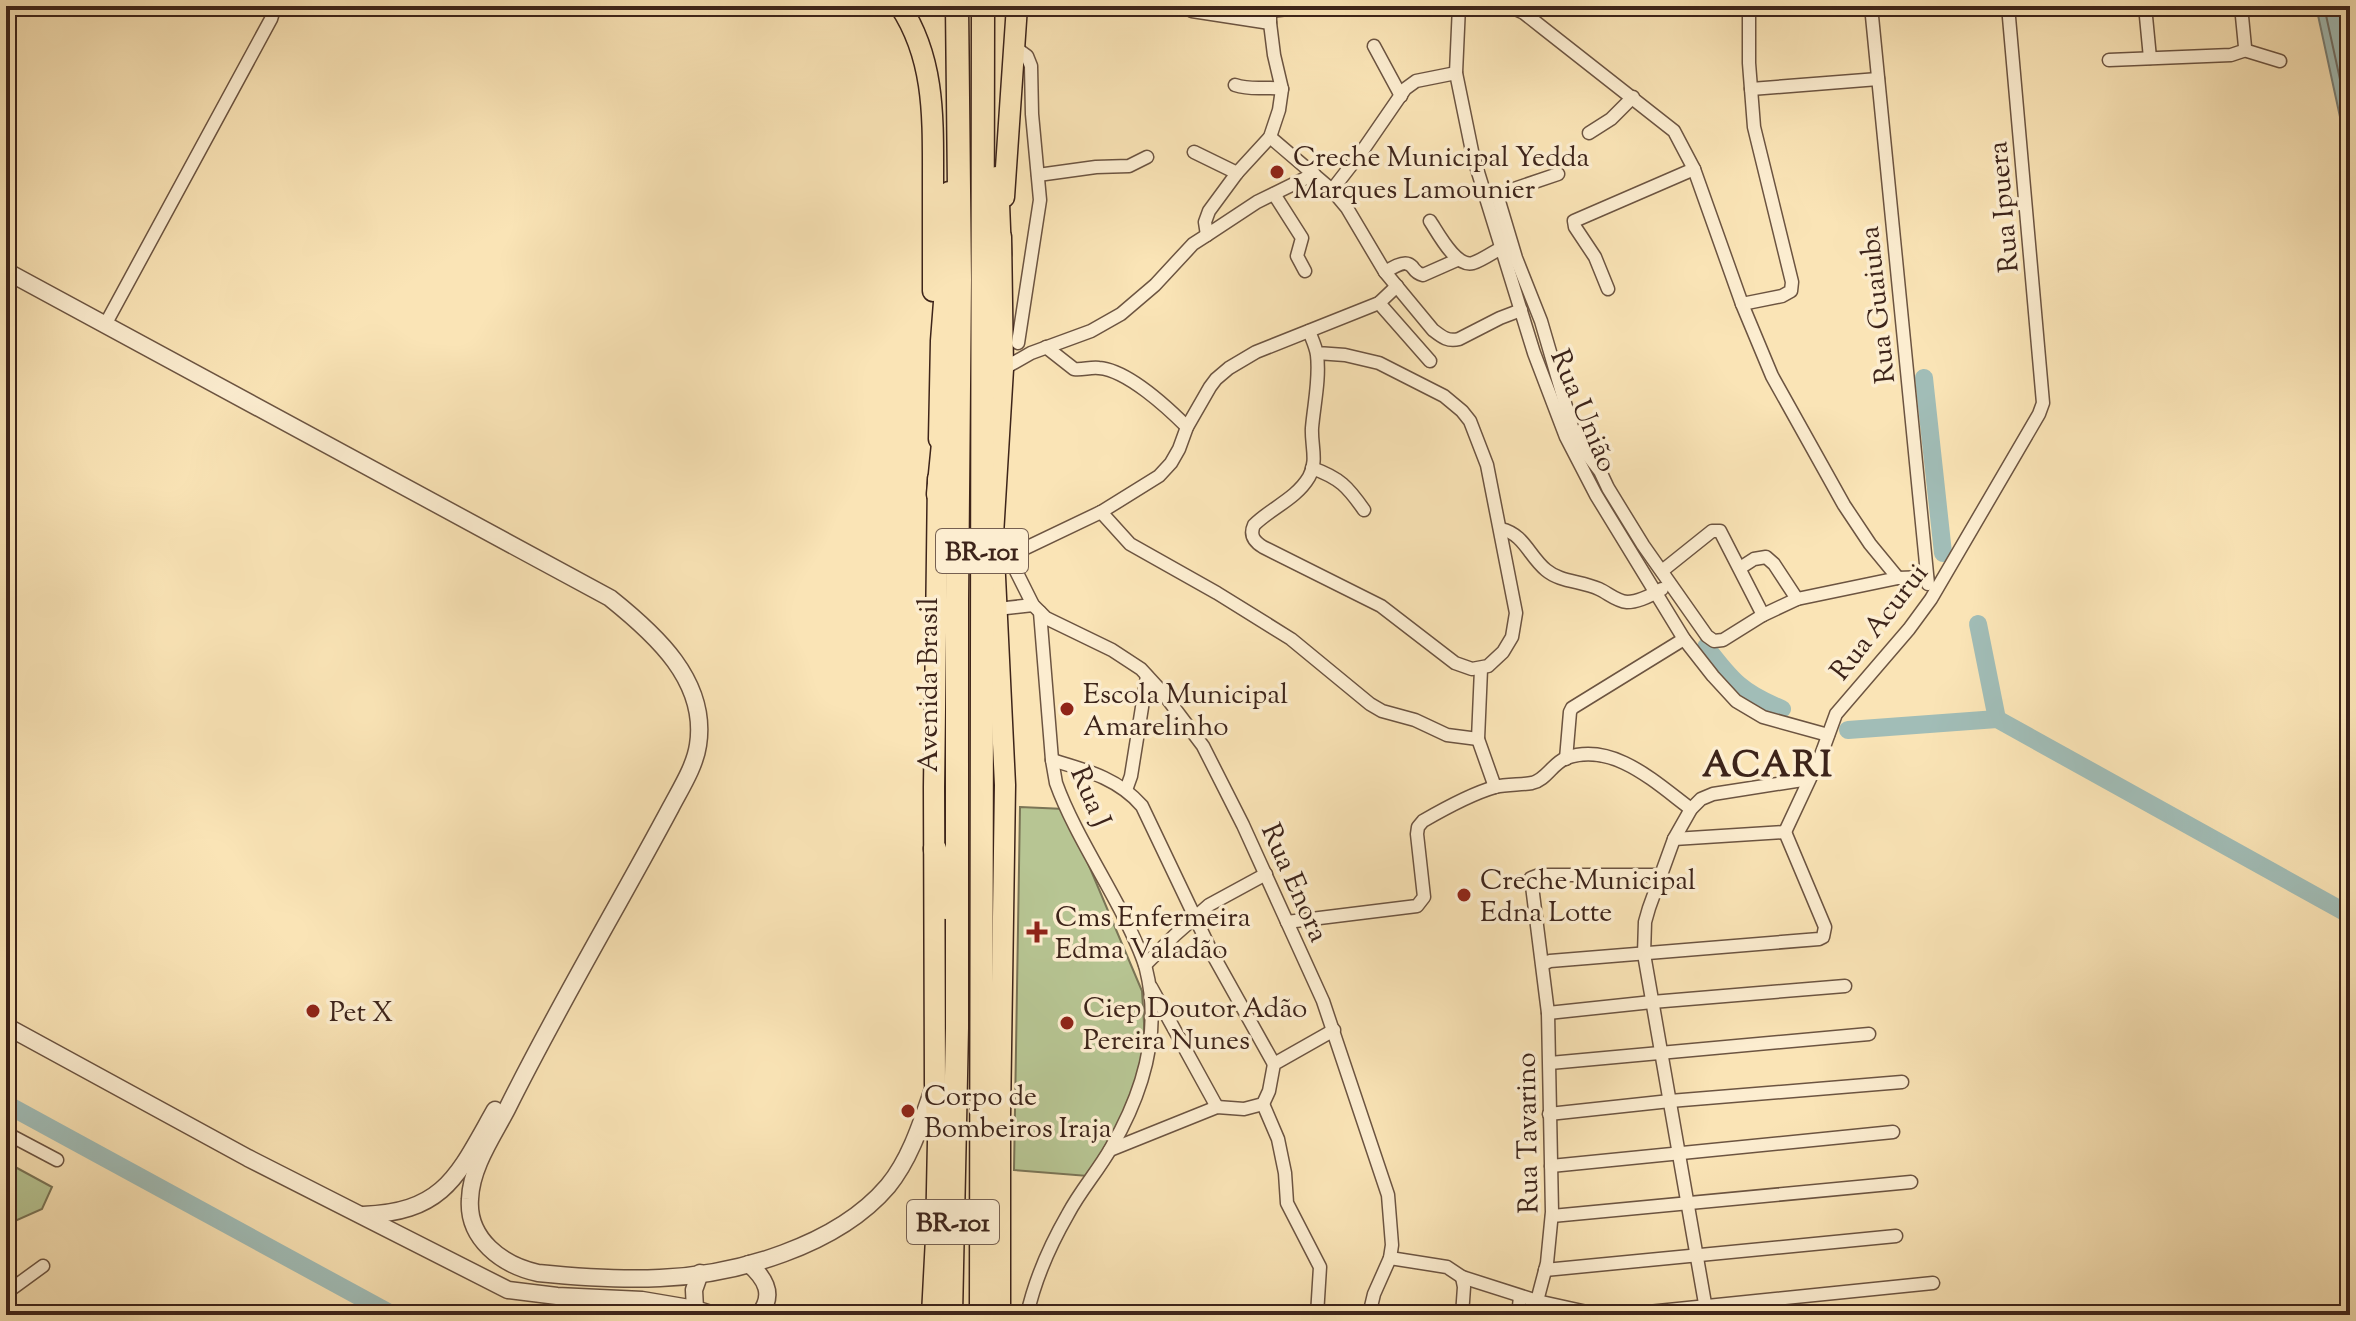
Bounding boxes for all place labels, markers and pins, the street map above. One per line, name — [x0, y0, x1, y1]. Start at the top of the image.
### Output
place label: Creche Municipal Yedda Marques Lamounier — [1293, 139, 1590, 211]
marker: Creche Municipal Yedda Marques Lamounier — [1268, 163, 1286, 181]
place label: Escola Municipal Amarelinho — [1083, 676, 1288, 748]
marker: Escola Municipal Amarelinho — [1058, 700, 1076, 718]
place label: Creche Municipal Edna Lotte — [1480, 862, 1696, 934]
marker: Creche Municipal Edna Lotte — [1455, 886, 1473, 904]
place label: Cms Enfermeira Edma Valadão — [1055, 899, 1251, 971]
marker: Cms Enfermeira Edma Valadão — [1026, 921, 1048, 943]
place label: Ciep Doutor Adão Pereira Nunes — [1083, 990, 1307, 1062]
place label: Pet X — [329, 994, 393, 1034]
marker: Pet X — [304, 1002, 322, 1020]
marker: Ciep Doutor Adão Pereira Nunes — [1058, 1014, 1076, 1032]
place label: Corpo de Bombeiros Iraja — [924, 1078, 1112, 1150]
marker: Corpo de Bombeiros Iraja — [899, 1102, 917, 1120]

